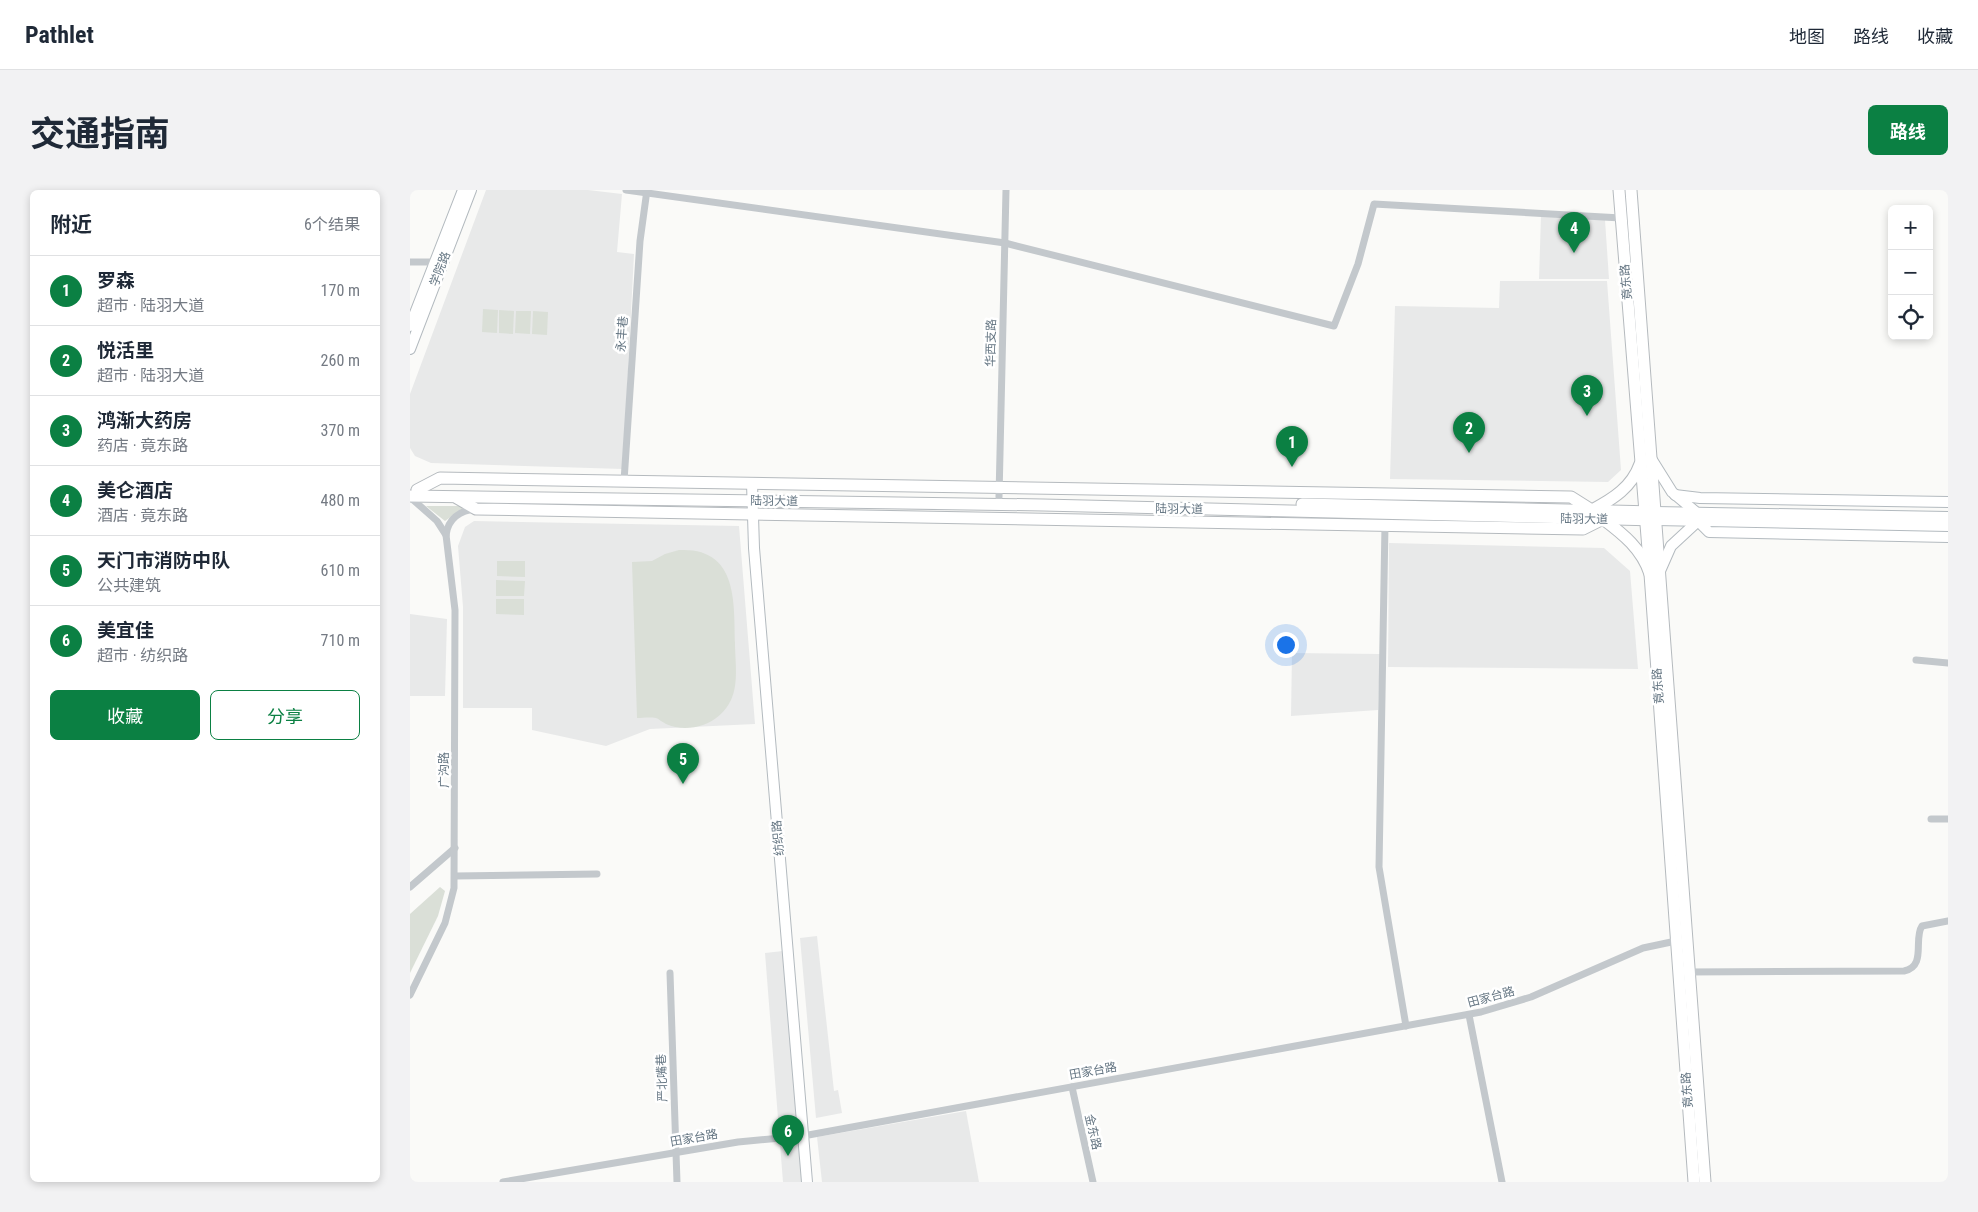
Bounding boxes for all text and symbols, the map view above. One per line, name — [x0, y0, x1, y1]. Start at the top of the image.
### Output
text: Pathlet — [25, 21, 94, 49]
text: 地图 — [1789, 26, 1825, 47]
text: 路线 — [1853, 26, 1889, 47]
text: 收藏 — [1917, 26, 1953, 47]
button: 路线 — [1868, 105, 1948, 155]
text: 交通指南 — [30, 114, 170, 155]
map controls — [1888, 205, 1933, 340]
button: + — [1888, 205, 1933, 250]
pin: 4 — [1558, 212, 1590, 253]
text: 附近 — [50, 213, 92, 237]
text: 6个结果 — [304, 215, 360, 234]
street label: 学院路 — [427, 250, 453, 288]
button: − — [1888, 250, 1933, 295]
street label: 竟东路 — [1617, 263, 1635, 301]
text: 罗森 — [97, 269, 135, 292]
text: 1 — [62, 281, 70, 300]
text: 170 m — [321, 281, 360, 300]
button: locate — [1888, 295, 1933, 340]
text: 超市 · 陆羽大道 — [97, 296, 204, 315]
street label: 永丰巷 — [614, 316, 630, 352]
street label: 华西支路 — [984, 319, 998, 367]
text: 悦活里 — [97, 339, 154, 362]
text: 2 — [62, 351, 70, 370]
text: 260 m — [321, 351, 360, 370]
text: 超市 · 陆羽大道 — [97, 366, 204, 385]
pin: 3 — [1571, 375, 1603, 416]
text: 鸿渐大药房 — [97, 409, 192, 432]
pin: 2 — [1453, 412, 1485, 453]
text: 3 — [62, 421, 70, 440]
text: 370 m — [321, 421, 360, 440]
pin: 1 — [1276, 426, 1308, 467]
text: 药店 · 竟东路 — [97, 436, 188, 455]
text: 美仑酒店 — [97, 479, 173, 502]
text: 4 — [62, 491, 70, 510]
text: 480 m — [321, 491, 360, 510]
street label: 陆羽大道 — [750, 494, 798, 508]
street label: 陆羽大道 — [1155, 502, 1203, 516]
text: 酒店 · 竟东路 — [97, 506, 188, 525]
street label: 陆羽大道 — [1560, 512, 1608, 526]
text: 天门市消防中队 — [97, 549, 230, 572]
text: 5 — [62, 561, 70, 580]
text: 610 m — [321, 561, 360, 580]
text: 公共建筑 — [97, 576, 161, 595]
text: 美宜佳 — [97, 619, 154, 642]
text: 6 — [62, 631, 70, 650]
text: 710 m — [321, 631, 360, 650]
your location — [1273, 632, 1299, 658]
text: 超市 · 纺织路 — [97, 646, 188, 665]
street label: 竟东路 — [1650, 668, 1666, 704]
button: 收藏 — [50, 690, 200, 740]
button: 分享 — [210, 690, 360, 740]
pin: 5 — [667, 743, 699, 784]
street label: 广沟路 — [437, 752, 451, 788]
street label: 纺织路 — [769, 819, 787, 857]
street label: 田家台路 — [1466, 984, 1516, 1010]
street label: 严北嘴巷 — [654, 1054, 670, 1102]
street label: 田家台路 — [1068, 1060, 1118, 1082]
street label: 竟东路 — [1679, 1072, 1695, 1108]
street label: 金东路 — [1082, 1113, 1104, 1151]
pin: 6 — [772, 1115, 804, 1156]
street label: 田家台路 — [669, 1127, 719, 1149]

